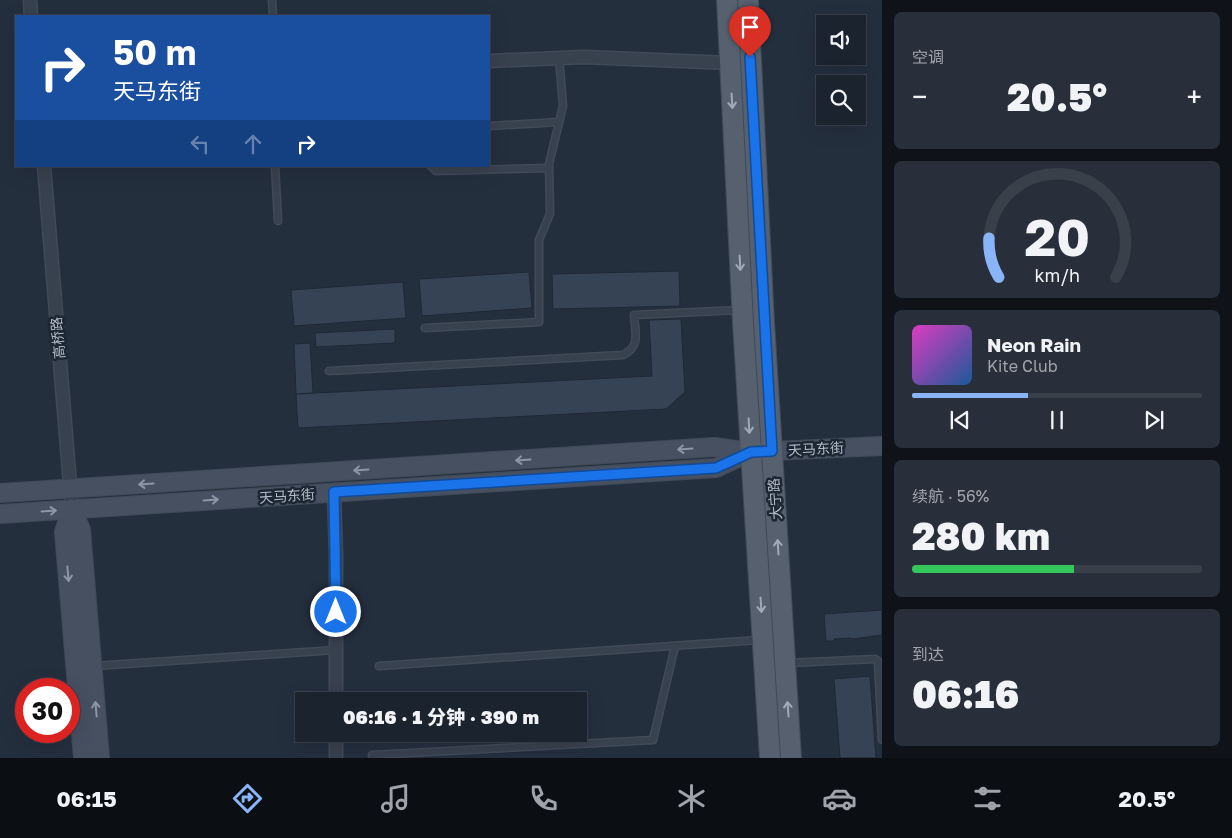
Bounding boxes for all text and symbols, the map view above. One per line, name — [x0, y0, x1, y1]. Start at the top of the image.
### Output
pin — [729, 6, 771, 57]
icon: arrive — [736, 13, 764, 41]
map controls — [816, 15, 866, 125]
button: sound — [816, 15, 866, 65]
text: 50 m — [113, 31, 196, 73]
icon: right — [30, 35, 95, 100]
text: 空调 — [912, 47, 944, 67]
text: 20.5° — [1007, 74, 1107, 119]
button: search — [816, 75, 866, 125]
text: 天马东街 — [113, 77, 201, 104]
text: − — [912, 80, 927, 113]
text: + — [1187, 80, 1202, 113]
one-way arrow — [727, 92, 737, 109]
icon: left — [186, 130, 214, 158]
icon: ahead — [239, 130, 267, 158]
icon: right — [292, 130, 320, 158]
text: 20 — [1024, 205, 1090, 267]
one-way arrow — [736, 255, 745, 271]
text: km/h — [1034, 264, 1080, 286]
street label: 高桥路 — [47, 316, 68, 360]
text: Neon Rain — [987, 333, 1081, 356]
text: Kite Club — [987, 356, 1058, 376]
icon: previous — [946, 406, 974, 434]
icon: pause — [1043, 406, 1071, 434]
icon: next — [1140, 406, 1168, 434]
one-way arrow — [745, 417, 754, 433]
street label: 天马东街 — [788, 439, 844, 458]
one-way arrow — [677, 445, 693, 454]
one-way arrow — [515, 455, 531, 464]
one-way arrow — [353, 466, 369, 475]
street label: 大宁路 — [765, 477, 784, 521]
one-way arrow — [138, 479, 154, 489]
street label: 天马东街 — [258, 485, 315, 506]
text: 续航 · 56% — [912, 486, 989, 506]
one-way arrow — [203, 496, 219, 505]
one-way arrow — [40, 506, 56, 516]
text: 280 km — [912, 513, 1050, 558]
one-way arrow — [773, 539, 782, 555]
one-way arrow — [63, 566, 73, 582]
position arrow — [309, 585, 361, 637]
one-way arrow — [756, 597, 765, 613]
text: 到达 — [912, 644, 944, 664]
text: 06:16 — [912, 671, 1019, 716]
speed limit sign: 30 — [15, 678, 80, 743]
one-way arrow — [91, 702, 101, 718]
one-way arrow — [783, 702, 792, 718]
text: 06:16 · 1 分钟 · 390 m — [343, 705, 539, 728]
icon: directions — [230, 781, 265, 816]
icon: music — [378, 781, 413, 816]
icon: phone — [526, 781, 561, 816]
icon: climate — [674, 781, 709, 816]
icon: car — [822, 781, 857, 816]
icon: filters — [970, 781, 1005, 816]
text: 06:15 — [57, 785, 117, 812]
text: 20.5° — [1119, 785, 1175, 812]

